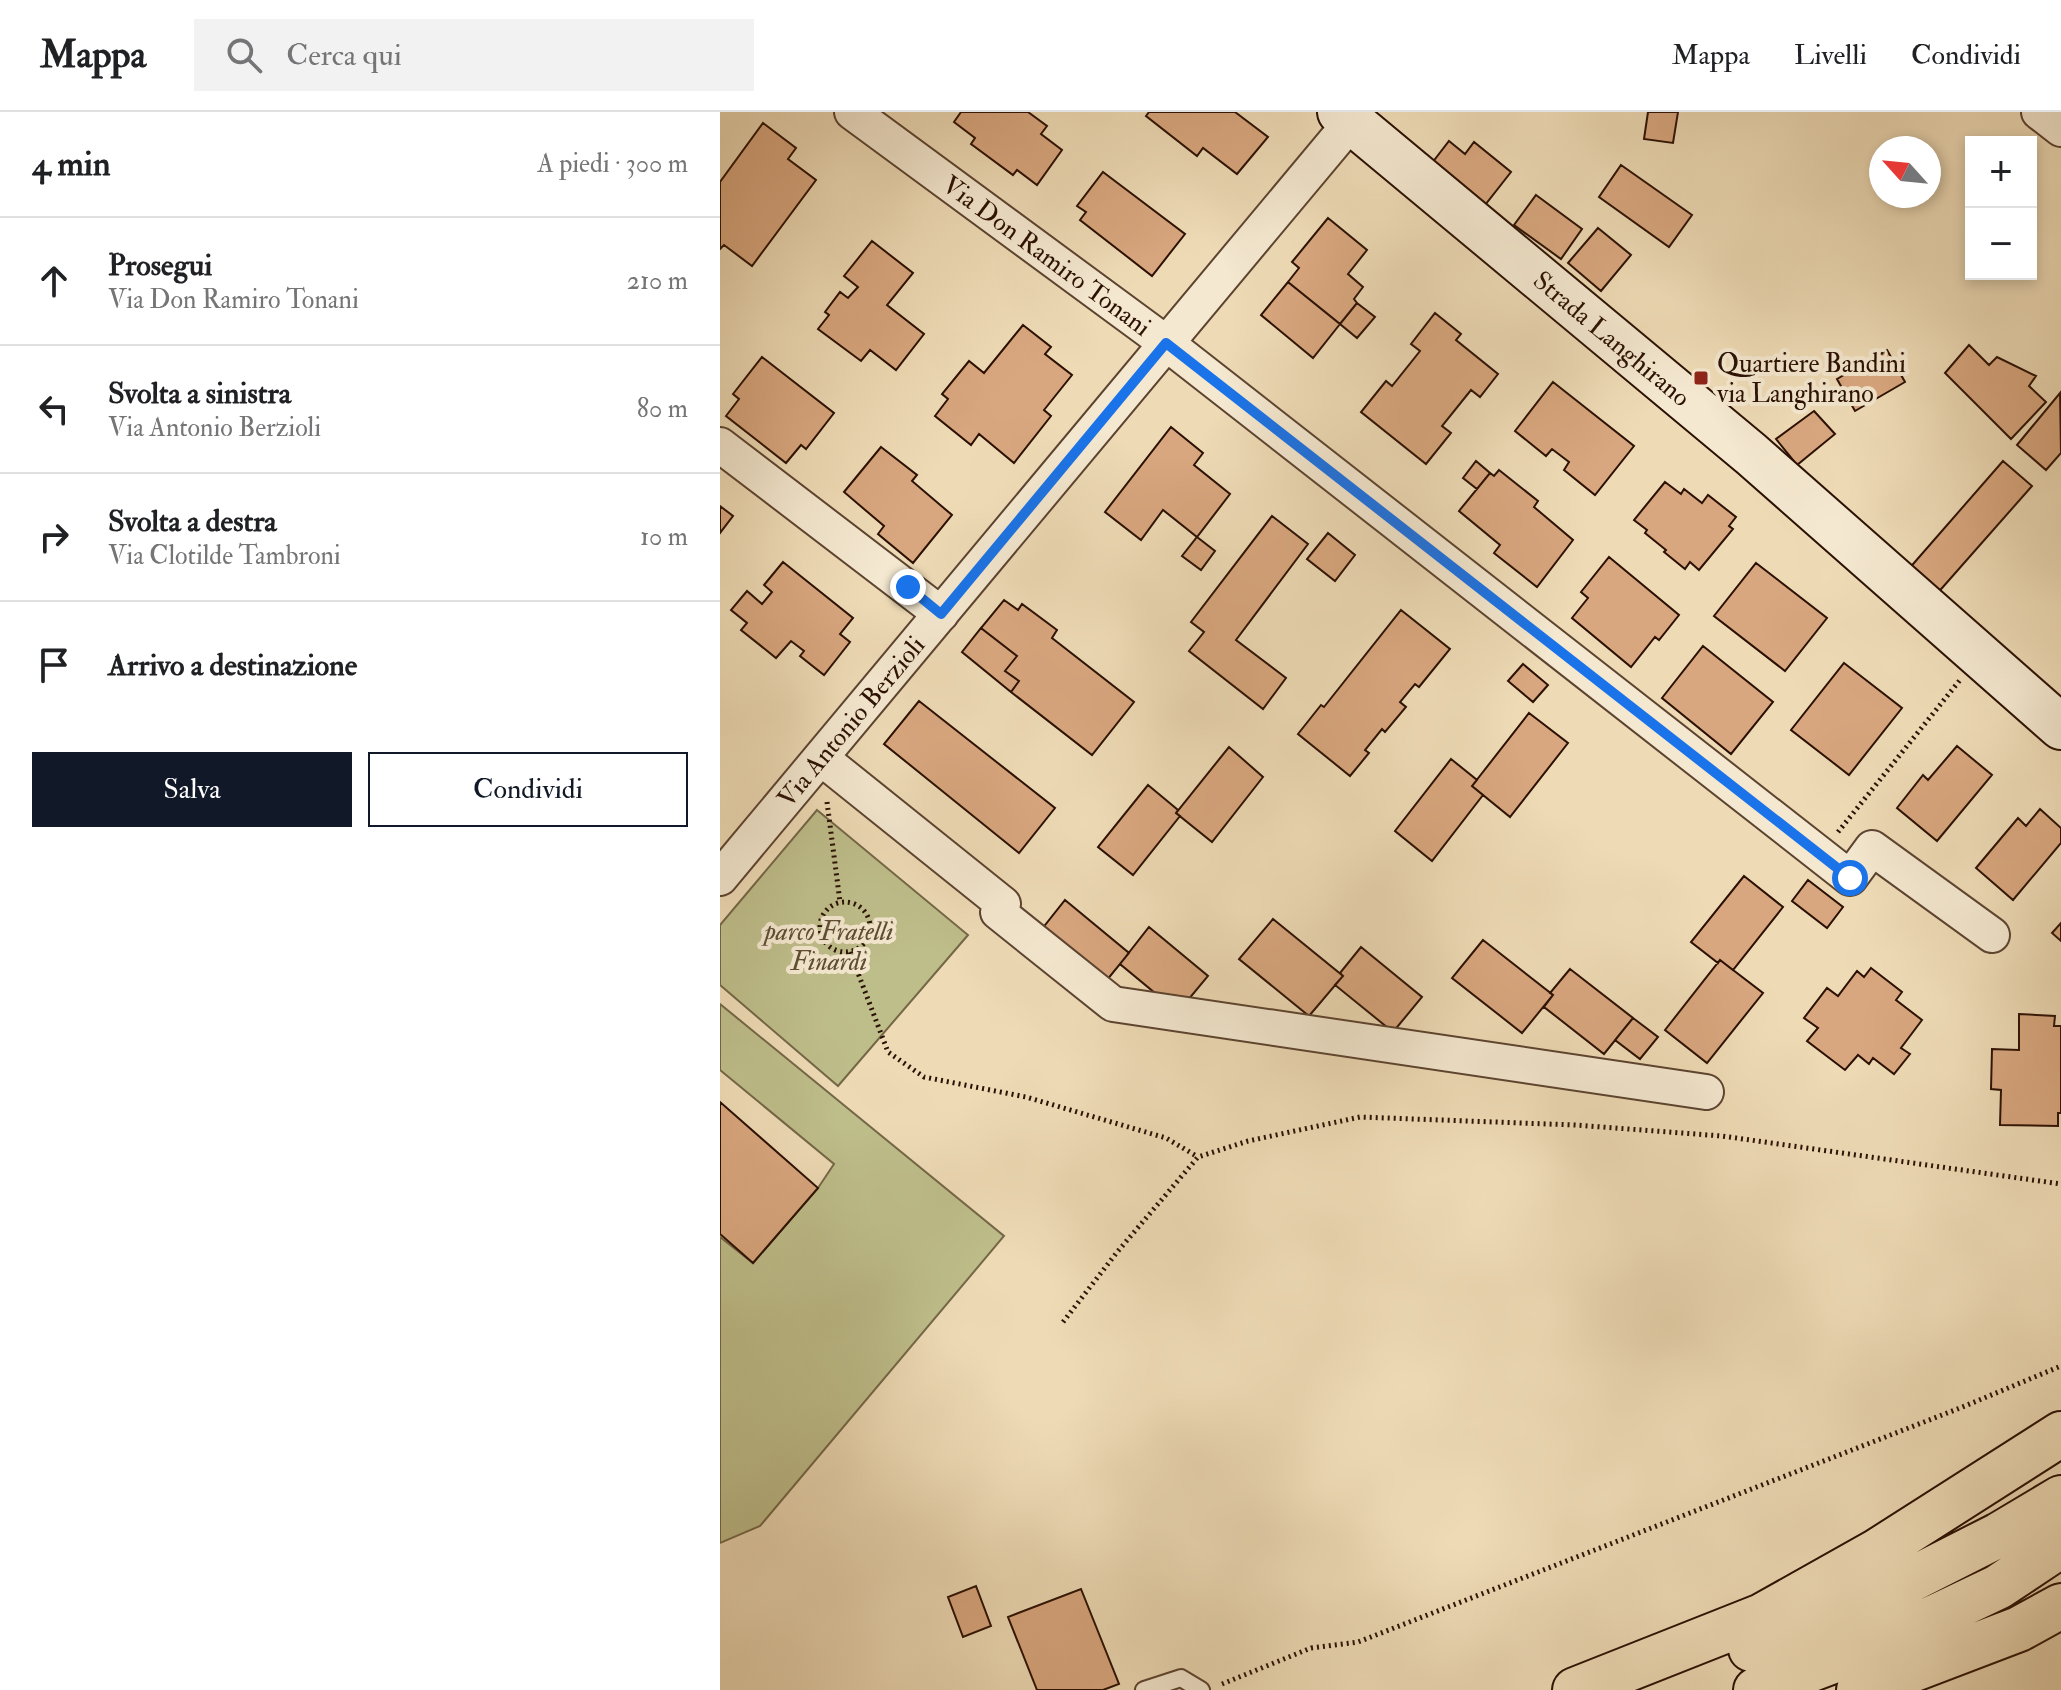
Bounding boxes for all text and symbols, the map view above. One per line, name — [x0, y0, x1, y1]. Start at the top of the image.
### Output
search box — [194, 19, 754, 91]
text: Mappa — [40, 31, 146, 79]
icon: search — [222, 33, 266, 77]
text: Cerca qui — [286, 37, 402, 74]
text: Mappa — [1672, 38, 1750, 73]
text: Livelli — [1794, 38, 1867, 73]
text: Condividi — [1911, 38, 2021, 73]
north arrow — [1869, 136, 1941, 208]
map controls — [1965, 136, 2037, 280]
button: + — [1965, 136, 2037, 208]
text: 4 min — [32, 143, 110, 186]
text: A piedi · 300 m — [537, 148, 688, 180]
street label: Via Don Ramiro Tonani — [936, 169, 1157, 344]
button: − — [1965, 208, 2037, 280]
text: Prosegui — [108, 247, 212, 284]
icon: ahead — [32, 259, 76, 303]
text: 210 m — [627, 265, 688, 297]
street label: Strada Langhirano — [1526, 265, 1697, 414]
text: Via Don Ramiro Tonani — [108, 284, 359, 316]
place label: Quartiere Bandini via Langhirano — [1716, 348, 1906, 410]
marker: Quartiere Bandini via Langhirano — [1692, 369, 1710, 387]
text: Svolta a sinistra — [108, 375, 291, 412]
icon: left — [32, 387, 76, 431]
text: 80 m — [637, 393, 688, 425]
text: Via Antonio Berzioli — [108, 412, 321, 444]
text: Svolta a destra — [108, 503, 277, 540]
icon: right — [32, 515, 76, 559]
text: 10 m — [640, 521, 688, 553]
text: Via Clotilde Tambroni — [108, 540, 341, 572]
route end — [890, 569, 926, 605]
street label: Via Antonio Berzioli — [771, 630, 932, 814]
icon: arrive — [32, 643, 76, 687]
text: Arrivo a destinazione — [108, 647, 357, 684]
button: Salva — [32, 752, 352, 827]
button: Condividi — [368, 752, 688, 827]
route start — [1832, 860, 1868, 896]
park label: parco Fratelli Finardi — [761, 916, 893, 978]

